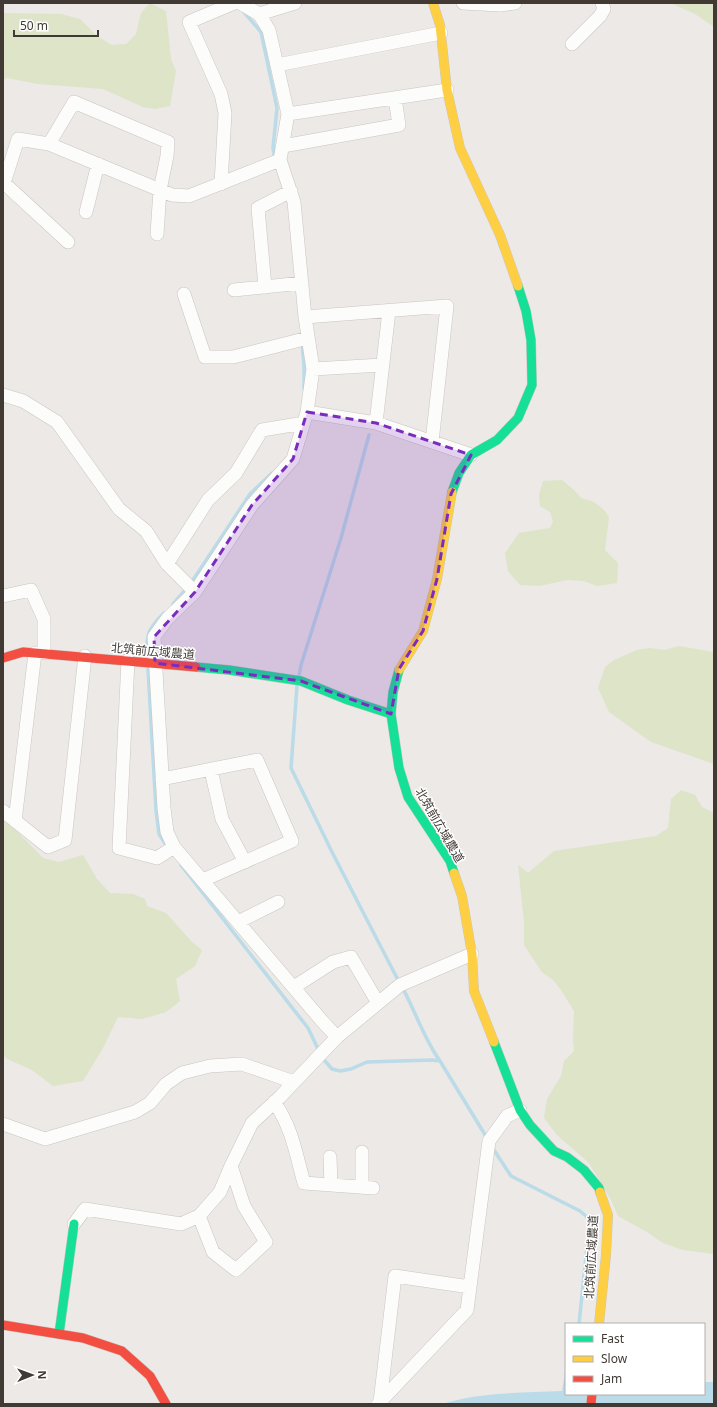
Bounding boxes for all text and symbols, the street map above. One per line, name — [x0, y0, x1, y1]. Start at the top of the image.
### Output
scale bar — [14, 12, 98, 38]
text: 50 m — [20, 17, 48, 34]
street label: 北筑前広域農道 — [110, 639, 196, 663]
street label: 北筑前広域農道 — [412, 784, 468, 866]
street label: 北筑前広域農道 — [580, 1215, 602, 1299]
legend — [565, 1323, 705, 1395]
text: Fast — [601, 1330, 625, 1347]
text: Slow — [601, 1350, 628, 1367]
north arrow — [12, 1355, 52, 1395]
text: N — [35, 1370, 50, 1379]
text: Jam — [600, 1370, 622, 1387]

